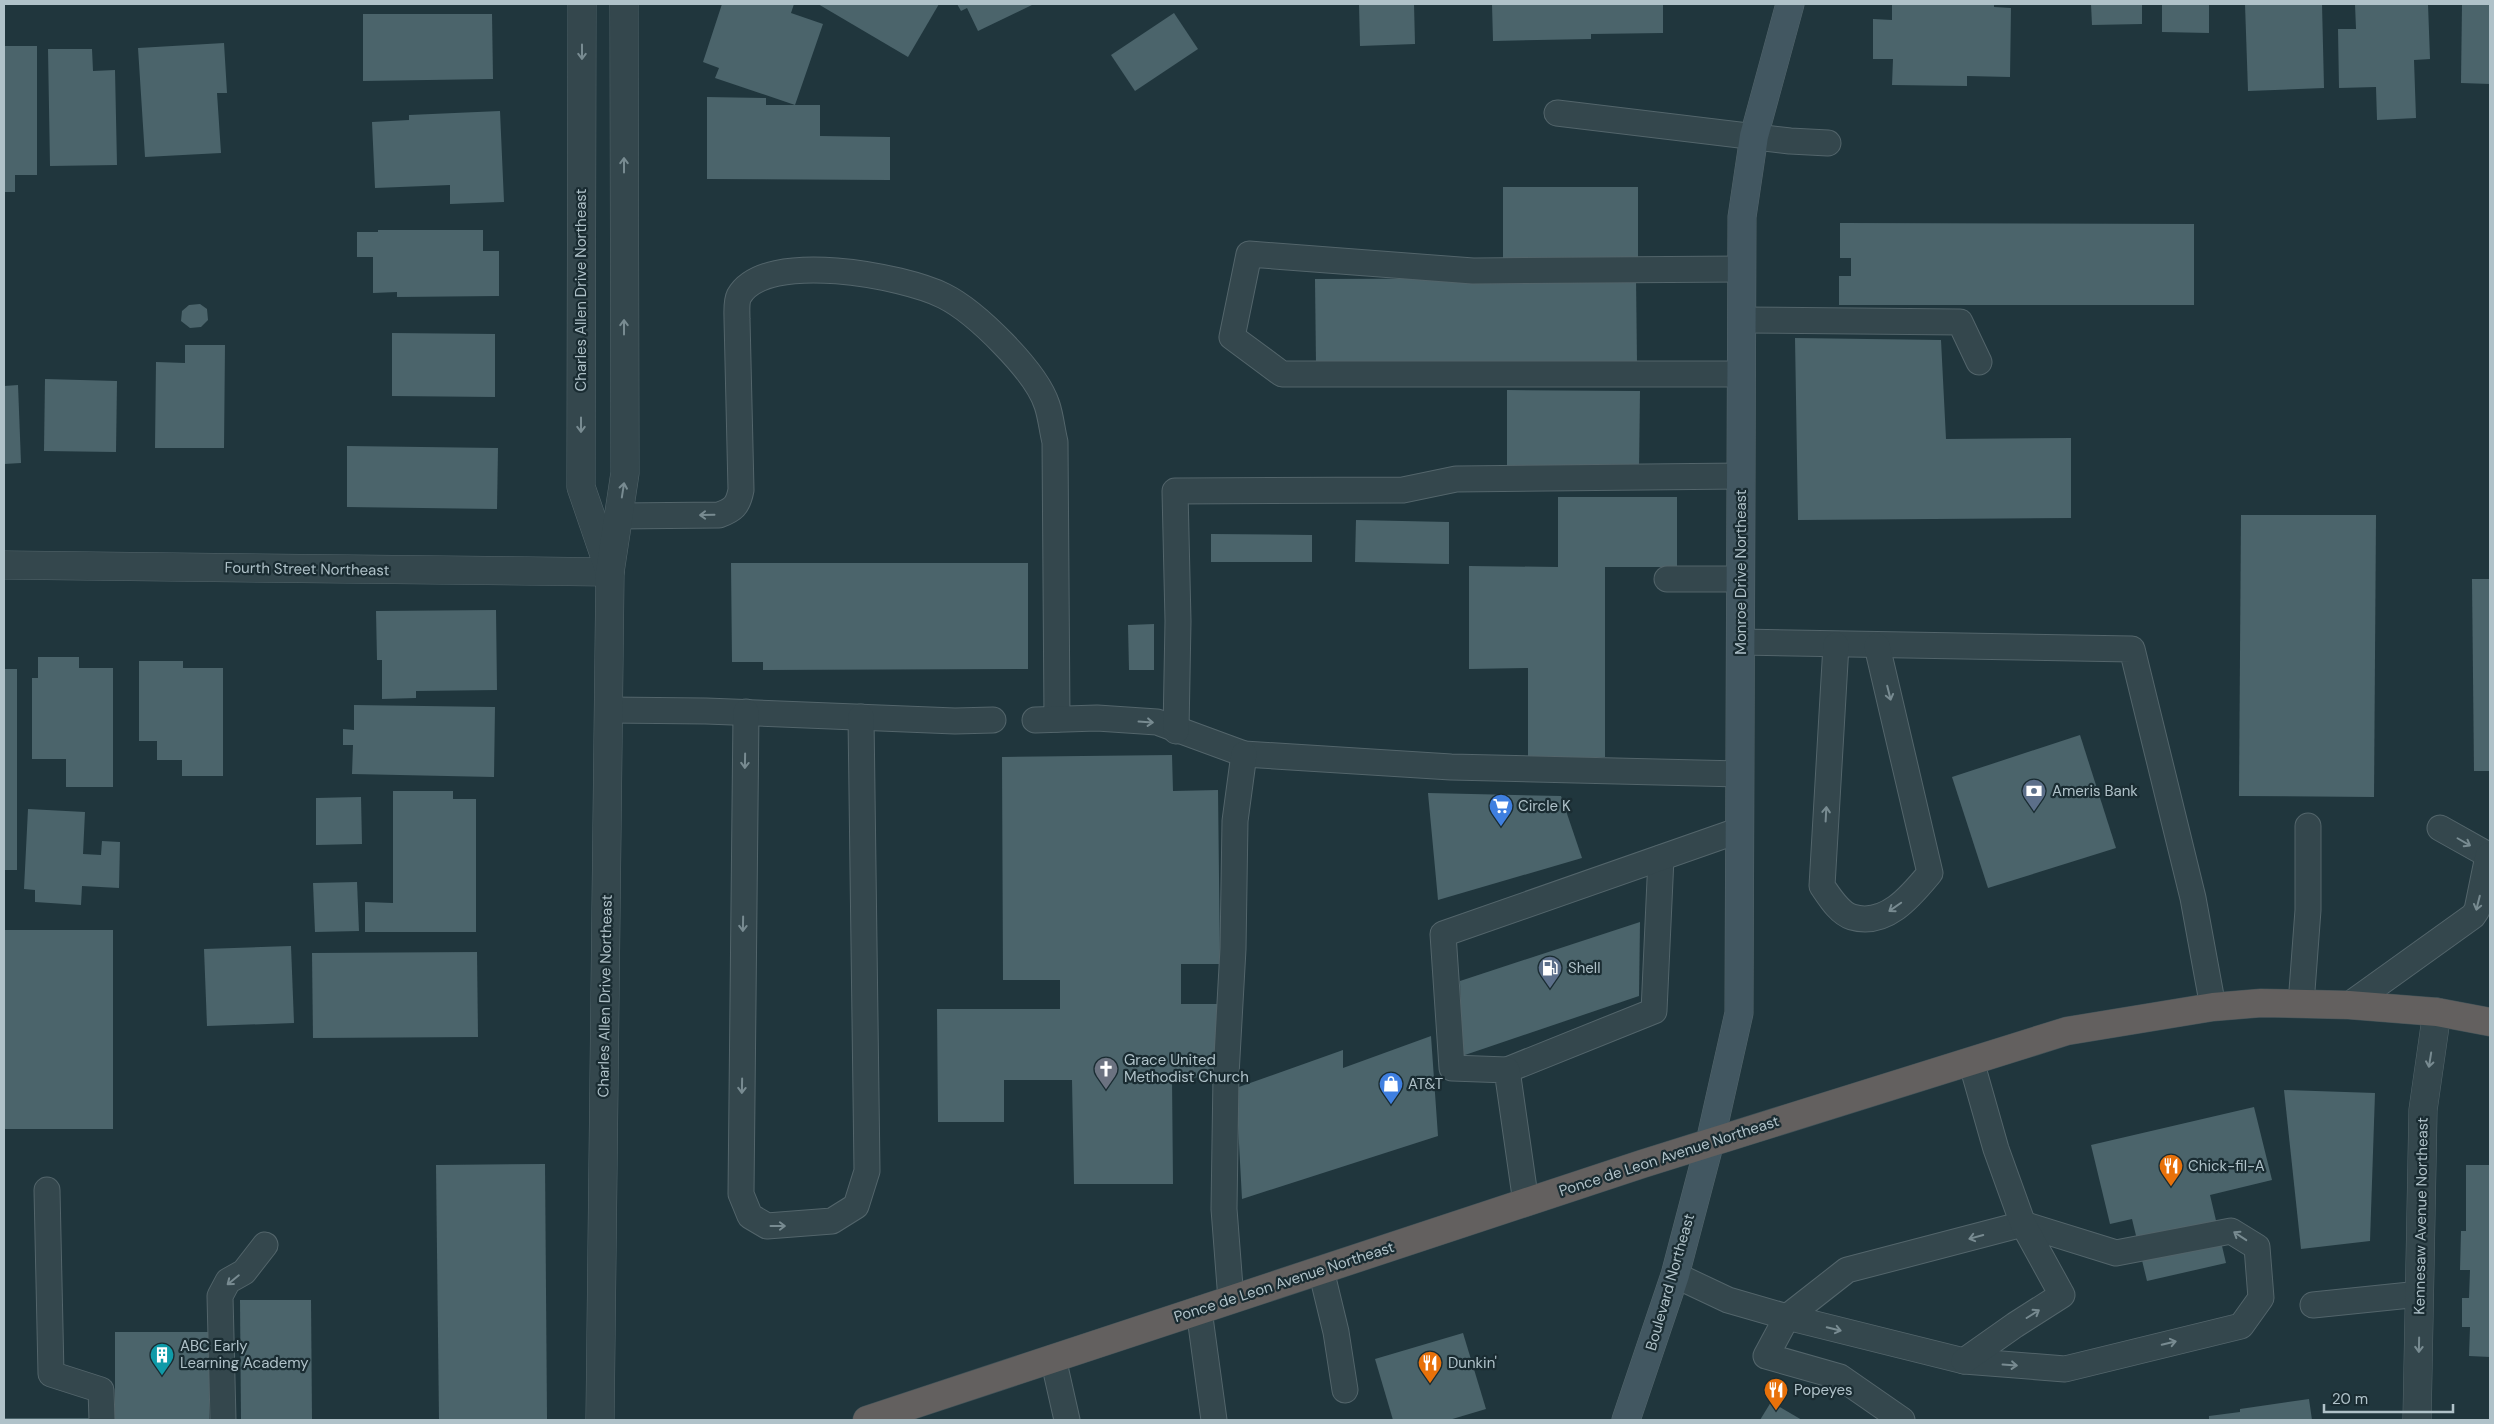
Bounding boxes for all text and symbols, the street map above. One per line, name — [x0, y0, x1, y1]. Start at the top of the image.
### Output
one-way arrow — [577, 44, 587, 60]
one-way arrow — [619, 157, 629, 174]
street label: Charles Allen Drive Northeast — [571, 188, 591, 391]
one-way arrow — [619, 320, 629, 336]
one-way arrow — [576, 416, 586, 433]
one-way arrow — [618, 482, 628, 498]
street label: Monroe Drive Northeast — [1731, 489, 1751, 655]
one-way arrow — [699, 511, 715, 520]
street label: Fourth Street Northeast — [224, 558, 390, 580]
one-way arrow — [1885, 684, 1894, 700]
one-way arrow — [1138, 717, 1154, 726]
one-way arrow — [740, 752, 750, 769]
bank icon: Ameris Bank — [2021, 778, 2047, 812]
place label: Ameris Bank — [2052, 781, 2138, 801]
supermarket icon: Circle K — [1488, 793, 1514, 827]
place label: Circle K — [1518, 796, 1571, 816]
one-way arrow — [1821, 806, 1831, 822]
one-way arrow — [2457, 837, 2471, 847]
street label: Charles Allen Drive Northeast — [593, 894, 617, 1098]
one-way arrow — [2473, 895, 2482, 911]
one-way arrow — [1889, 902, 1903, 912]
one-way arrow — [739, 915, 748, 931]
fuel station icon: Shell — [1537, 955, 1563, 989]
place label: Shell — [1568, 958, 1601, 978]
place label: Grace United Methodist Church — [1124, 1050, 1249, 1087]
one-way arrow — [2425, 1052, 2435, 1068]
church icon: Grace United Methodist Church — [1093, 1056, 1119, 1090]
shop icon: AT&T — [1378, 1071, 1404, 1105]
place label: AT&T — [1408, 1074, 1443, 1094]
one-way arrow — [737, 1078, 747, 1094]
street label: Ponce de Leon Avenue Northeast — [1556, 1111, 1782, 1201]
street label: Kennesaw Avenue Northeast — [2409, 1117, 2433, 1315]
restaurant icon: Chick-fil-A — [2158, 1153, 2184, 1187]
place label: Chick-fil-A — [2188, 1156, 2265, 1176]
street label: Boulevard Northeast — [1641, 1211, 1699, 1353]
one-way arrow — [769, 1221, 785, 1231]
one-way arrow — [2233, 1231, 2247, 1241]
one-way arrow — [1969, 1232, 1985, 1242]
street label: Ponce de Leon Avenue Northeast — [1171, 1237, 1397, 1327]
one-way arrow — [226, 1274, 239, 1285]
one-way arrow — [2026, 1308, 2040, 1318]
one-way arrow — [1825, 1325, 1841, 1334]
place label: ABC Early Learning Academy — [180, 1336, 309, 1373]
one-way arrow — [2414, 1336, 2423, 1352]
one-way arrow — [2161, 1338, 2177, 1347]
building icon: ABC Early Learning Academy — [149, 1342, 175, 1376]
restaurant icon: Dunkin' — [1417, 1350, 1443, 1384]
place label: Dunkin' — [1448, 1353, 1497, 1373]
one-way arrow — [2002, 1360, 2018, 1369]
restaurant icon: Popeyes — [1763, 1377, 1789, 1411]
place label: Popeyes — [1794, 1380, 1852, 1400]
scale bar — [2324, 1382, 2453, 1414]
text: 20 m — [2332, 1389, 2368, 1409]

